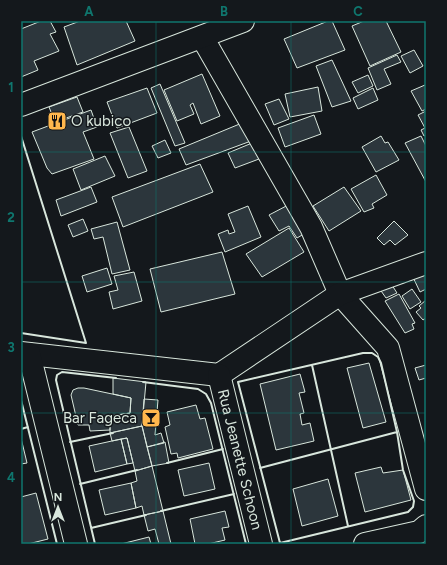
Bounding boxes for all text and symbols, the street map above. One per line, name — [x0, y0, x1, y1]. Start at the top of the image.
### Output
text: A — [84, 4, 94, 19]
text: B — [220, 4, 228, 19]
text: C — [353, 4, 363, 19]
text: 1 — [8, 80, 14, 95]
restaurant icon: O kubico — [46, 110, 68, 132]
place label: O kubico — [71, 112, 131, 130]
text: 2 — [7, 210, 15, 225]
text: 3 — [7, 340, 15, 355]
street label: Rua Jeanette Schoon — [214, 387, 266, 531]
bar icon: Bar Fageca — [140, 407, 162, 429]
place label: Bar Fageca — [63, 409, 137, 427]
text: 4 — [7, 470, 15, 485]
north arrow — [38, 487, 78, 527]
text: N — [54, 491, 62, 504]

